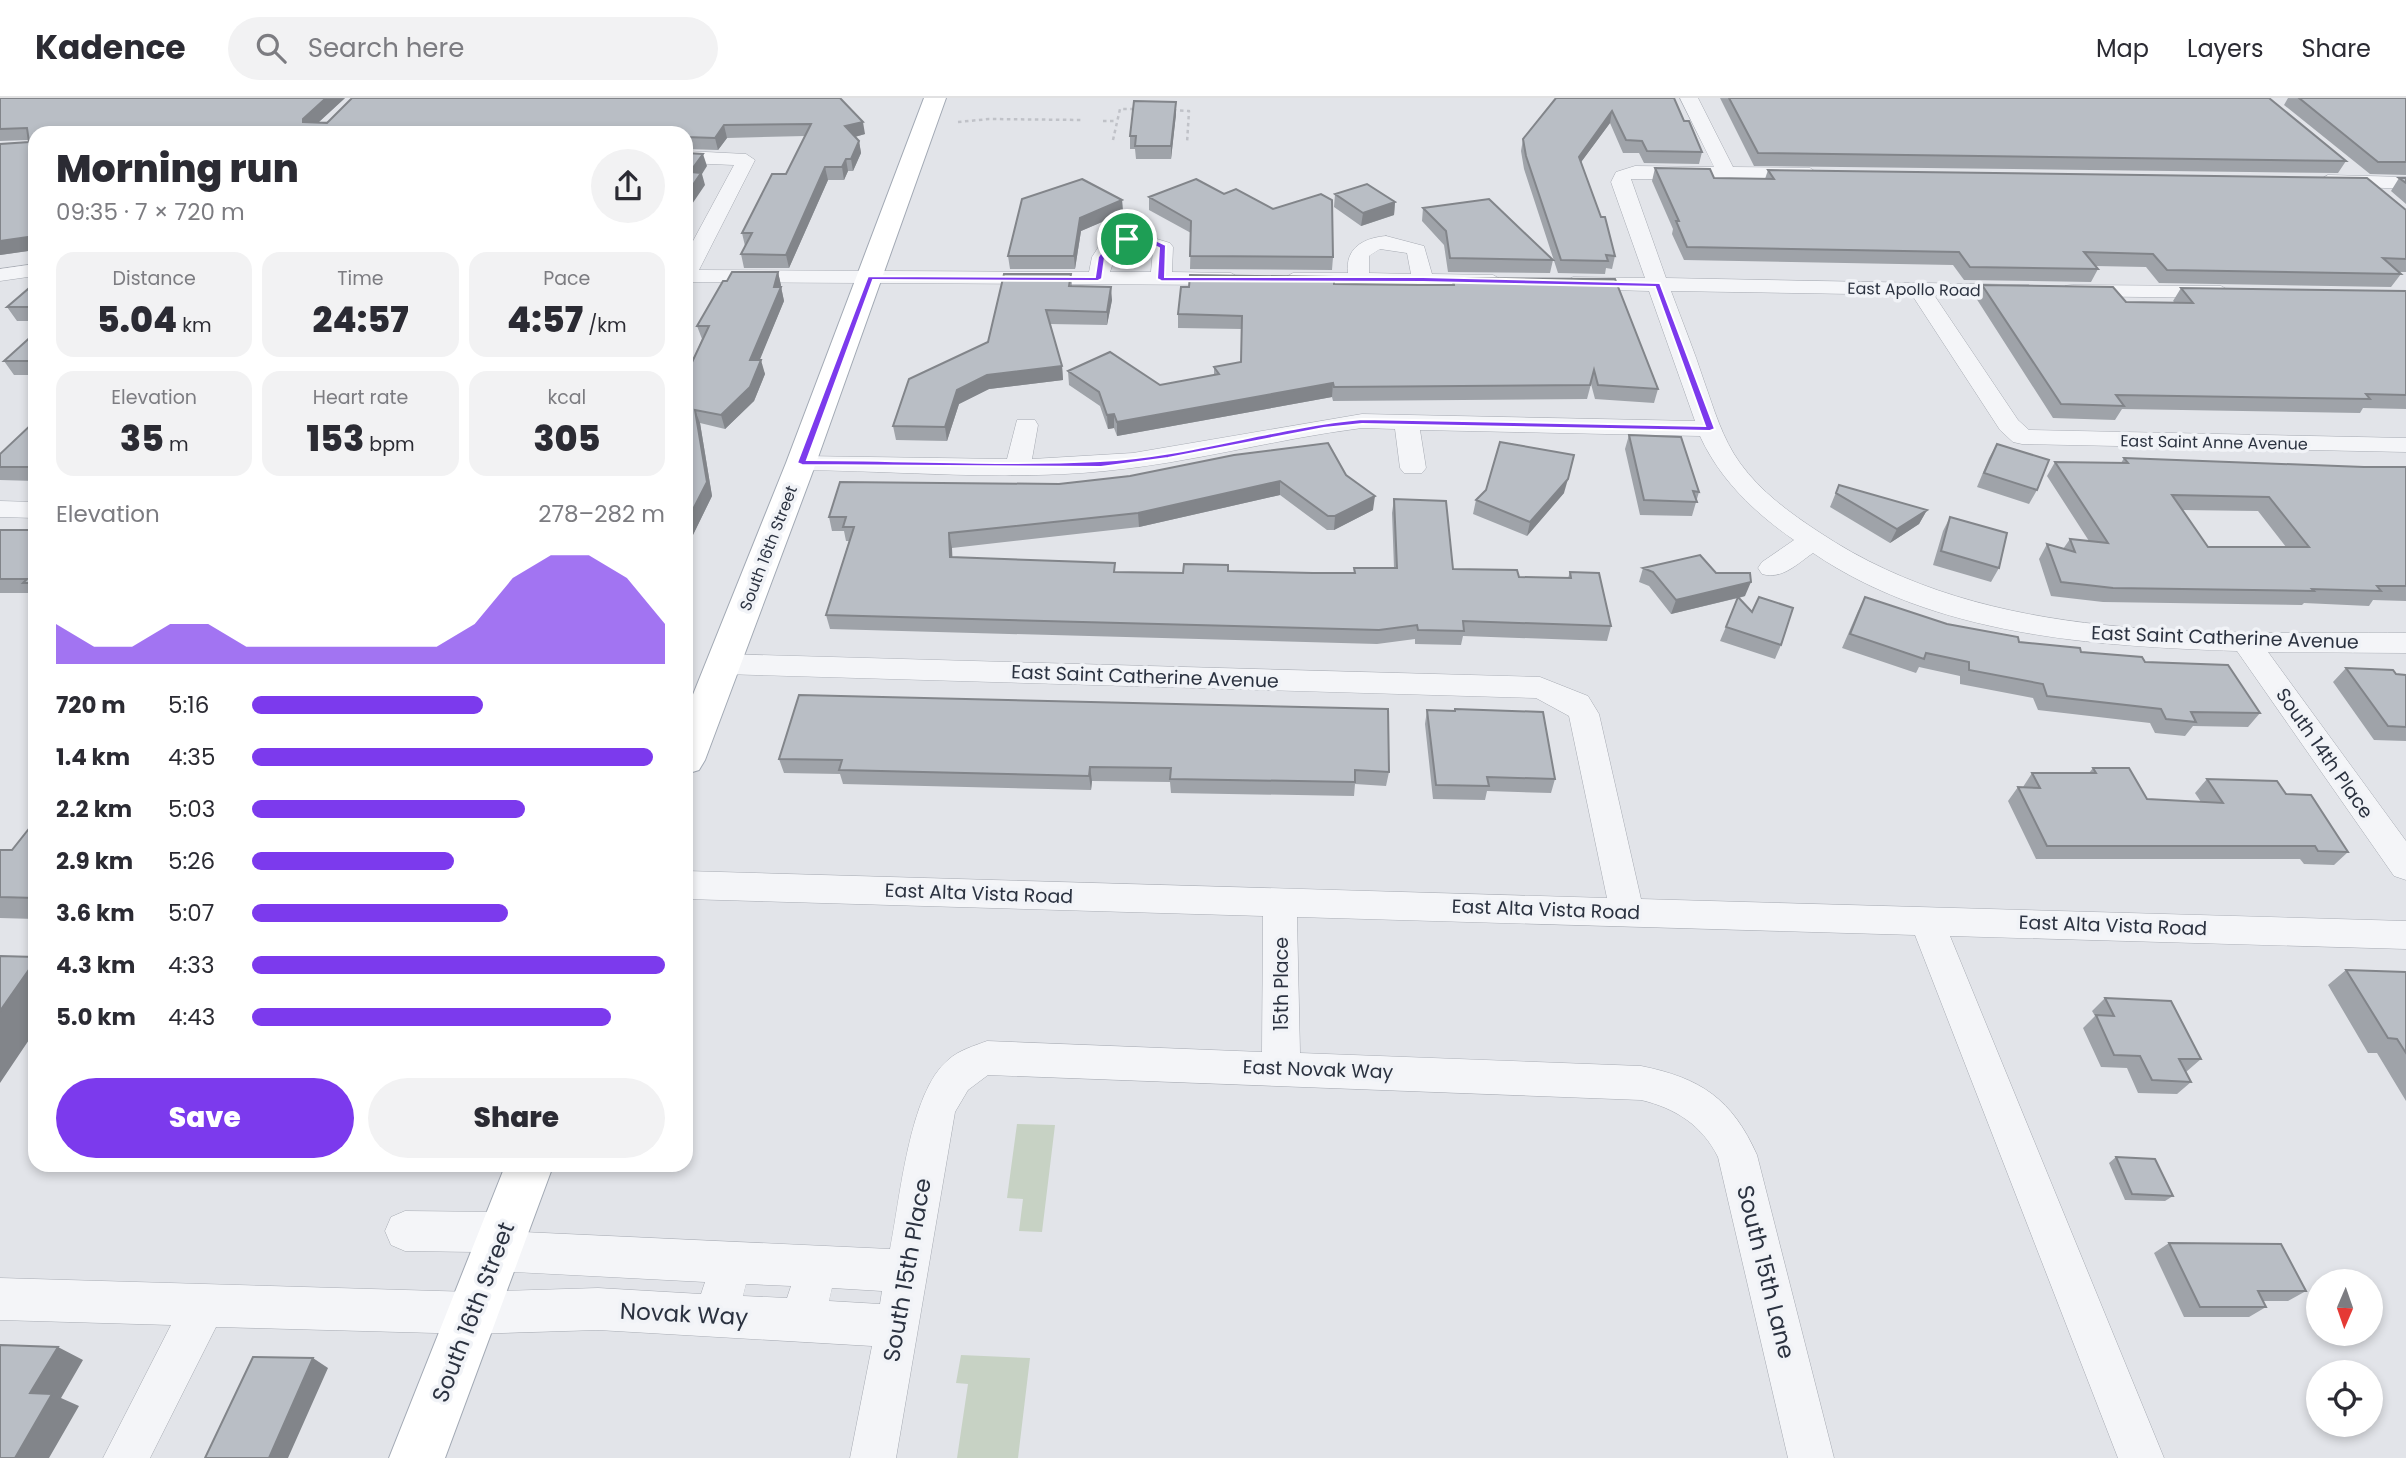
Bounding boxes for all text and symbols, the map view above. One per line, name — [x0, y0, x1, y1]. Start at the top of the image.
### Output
search box — [228, 17, 718, 80]
text: Kadence — [35, 24, 186, 71]
icon: search — [252, 29, 290, 67]
text: Search here — [308, 30, 464, 66]
text: Map — [2096, 32, 2149, 65]
text: Layers — [2187, 32, 2263, 65]
text: Share — [2301, 32, 2371, 65]
text: Morning run — [56, 142, 299, 195]
button: share — [591, 149, 665, 223]
text: 09:35 · 7 × 720 m — [56, 196, 245, 228]
pin — [1097, 209, 1157, 269]
icon: arrive — [1108, 220, 1146, 258]
text: Distance — [113, 265, 196, 292]
text: Time — [337, 265, 384, 292]
text: Pace — [543, 265, 590, 292]
street label: East Apollo Road — [1847, 277, 1981, 302]
text: 5.04 — [97, 295, 177, 344]
text: 24:57 — [313, 295, 408, 344]
text: 4:57 — [507, 295, 583, 344]
text: km — [177, 312, 212, 339]
text: /km — [583, 312, 627, 339]
text: Elevation — [111, 384, 197, 411]
text: Heart rate — [313, 384, 408, 411]
text: kcal — [547, 384, 586, 411]
text: 35 — [120, 414, 164, 463]
text: 153 — [306, 414, 364, 463]
text: 305 — [533, 414, 600, 463]
street label: East Saint Anne Avenue — [2120, 429, 2308, 456]
text: m — [164, 431, 189, 458]
text: bpm — [364, 431, 415, 458]
street label: South 16th Street — [734, 482, 803, 614]
text: Elevation — [56, 498, 160, 530]
text: 278–282 m — [538, 498, 665, 530]
street label: East Saint Catherine Avenue — [2091, 619, 2359, 656]
street label: East Saint Catherine Avenue — [1011, 658, 1279, 695]
street label: South 14th Place — [2269, 683, 2380, 824]
text: 720 m — [56, 689, 126, 721]
text: 5:16 — [168, 689, 209, 721]
text: 1.4 km — [56, 741, 130, 773]
text: 4:35 — [168, 741, 215, 773]
text: 2.2 km — [56, 793, 132, 825]
text: 5:03 — [168, 793, 215, 825]
text: 2.9 km — [56, 845, 133, 877]
text: 5:26 — [168, 845, 215, 877]
street label: East Alta Vista Road — [884, 877, 1074, 910]
street label: East Alta Vista Road — [1451, 893, 1641, 926]
text: 3.6 km — [56, 897, 135, 929]
text: 5:07 — [168, 897, 214, 929]
street label: East Alta Vista Road — [2018, 909, 2208, 942]
street label: 15th Place — [1268, 937, 1295, 1031]
text: 4.3 km — [56, 949, 135, 981]
text: 4:33 — [168, 949, 214, 981]
text: 5.0 km — [56, 1001, 136, 1033]
text: 4:43 — [168, 1001, 215, 1033]
street label: East Novak Way — [1242, 1053, 1394, 1086]
button: Save — [56, 1078, 354, 1158]
button: Share — [368, 1078, 665, 1158]
street label: South 15th Place — [875, 1176, 939, 1364]
street label: South 15th Lane — [1729, 1182, 1803, 1362]
street label: South 16th Street — [424, 1217, 522, 1407]
north arrow — [2306, 1269, 2384, 1346]
map controls — [2306, 1269, 2383, 1437]
street label: Novak Way — [619, 1295, 749, 1333]
button: locate — [2306, 1360, 2383, 1437]

